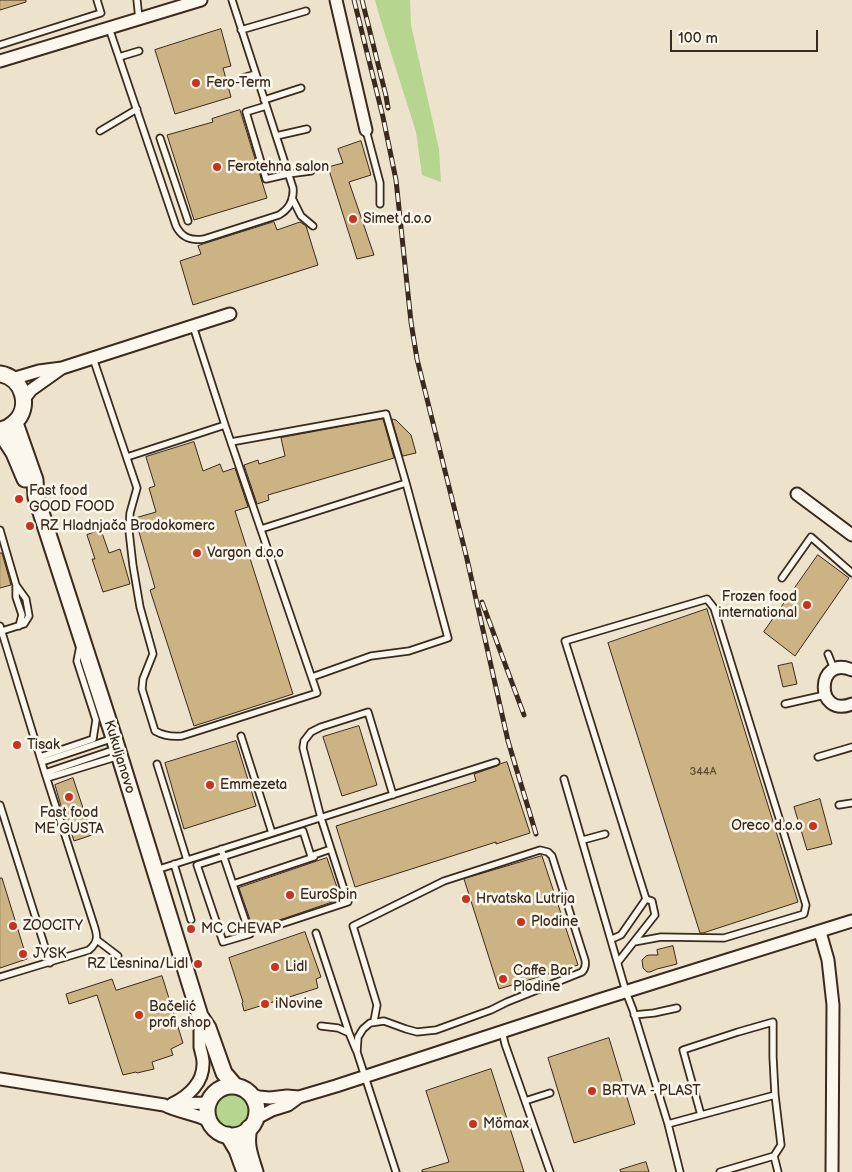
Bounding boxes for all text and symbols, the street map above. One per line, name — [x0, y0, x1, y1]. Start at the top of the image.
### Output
scale bar — [672, 20, 820, 52]
text: 100 m — [678, 29, 718, 48]
place label: Fero-Term — [206, 75, 271, 91]
marker: Fero-Term — [190, 77, 202, 89]
place label: Ferotehna salon — [227, 159, 329, 175]
marker: Ferotehna salon — [211, 161, 223, 173]
place label: Simet d.o.o — [363, 211, 432, 227]
marker: Simet d.o.o — [347, 213, 359, 225]
place label: Fast food GOOD FOOD — [29, 483, 114, 516]
marker: Fast food GOOD FOOD — [13, 493, 25, 505]
place label: RZ Hladnjača Brodokomerc — [40, 518, 215, 534]
marker: RZ Hladnjača Brodokomerc — [24, 520, 36, 532]
place label: Vargon d.o.o — [207, 545, 284, 561]
marker: Vargon d.o.o — [191, 547, 203, 559]
place label: Frozen food international — [718, 589, 797, 622]
marker: Frozen food international — [801, 599, 813, 611]
street label: Kukuljanovo — [100, 718, 138, 796]
place label: Tisak — [27, 737, 60, 753]
marker: Tisak — [11, 739, 23, 751]
house number: 344A — [690, 765, 716, 779]
place label: Emmezeta — [220, 777, 287, 793]
marker: Emmezeta — [204, 779, 216, 791]
marker: Fast food ME GUSTA — [63, 791, 75, 803]
place label: Fast food ME GUSTA — [34, 805, 104, 838]
place label: Oreco d.o.o — [731, 818, 803, 834]
marker: Oreco d.o.o — [807, 820, 819, 832]
place label: EuroSpin — [300, 887, 357, 903]
marker: EuroSpin — [284, 889, 296, 901]
place label: Hrvatska Lutrija — [476, 891, 575, 907]
marker: Hrvatska Lutrija — [460, 893, 472, 905]
place label: Plodine — [531, 914, 578, 930]
marker: Plodine — [515, 916, 527, 928]
place label: ZOOCITY — [23, 918, 83, 934]
marker: ZOOCITY — [7, 920, 19, 932]
place label: MC CHEVAP — [201, 921, 281, 937]
marker: MC CHEVAP — [185, 923, 197, 935]
place label: JYSK — [33, 946, 66, 962]
marker: JYSK — [17, 948, 29, 960]
place label: RZ Lesnina/Lidl — [87, 956, 188, 972]
marker: RZ Lesnina/Lidl — [192, 958, 204, 970]
place label: Lidl — [285, 959, 307, 975]
marker: Lidl — [269, 961, 281, 973]
place label: Caffe Bar Plodine — [513, 963, 573, 996]
marker: Caffe Bar Plodine — [497, 973, 509, 985]
place label: iNovine — [275, 996, 323, 1012]
marker: iNovine — [259, 998, 271, 1010]
place label: Bačelić profi shop — [149, 999, 211, 1032]
marker: Bačelić profi shop — [133, 1009, 145, 1021]
place label: BRTVA - PLAST — [602, 1083, 701, 1099]
marker: BRTVA - PLAST — [586, 1085, 598, 1097]
place label: Mömax — [483, 1116, 529, 1132]
marker: Mömax — [467, 1118, 479, 1130]

